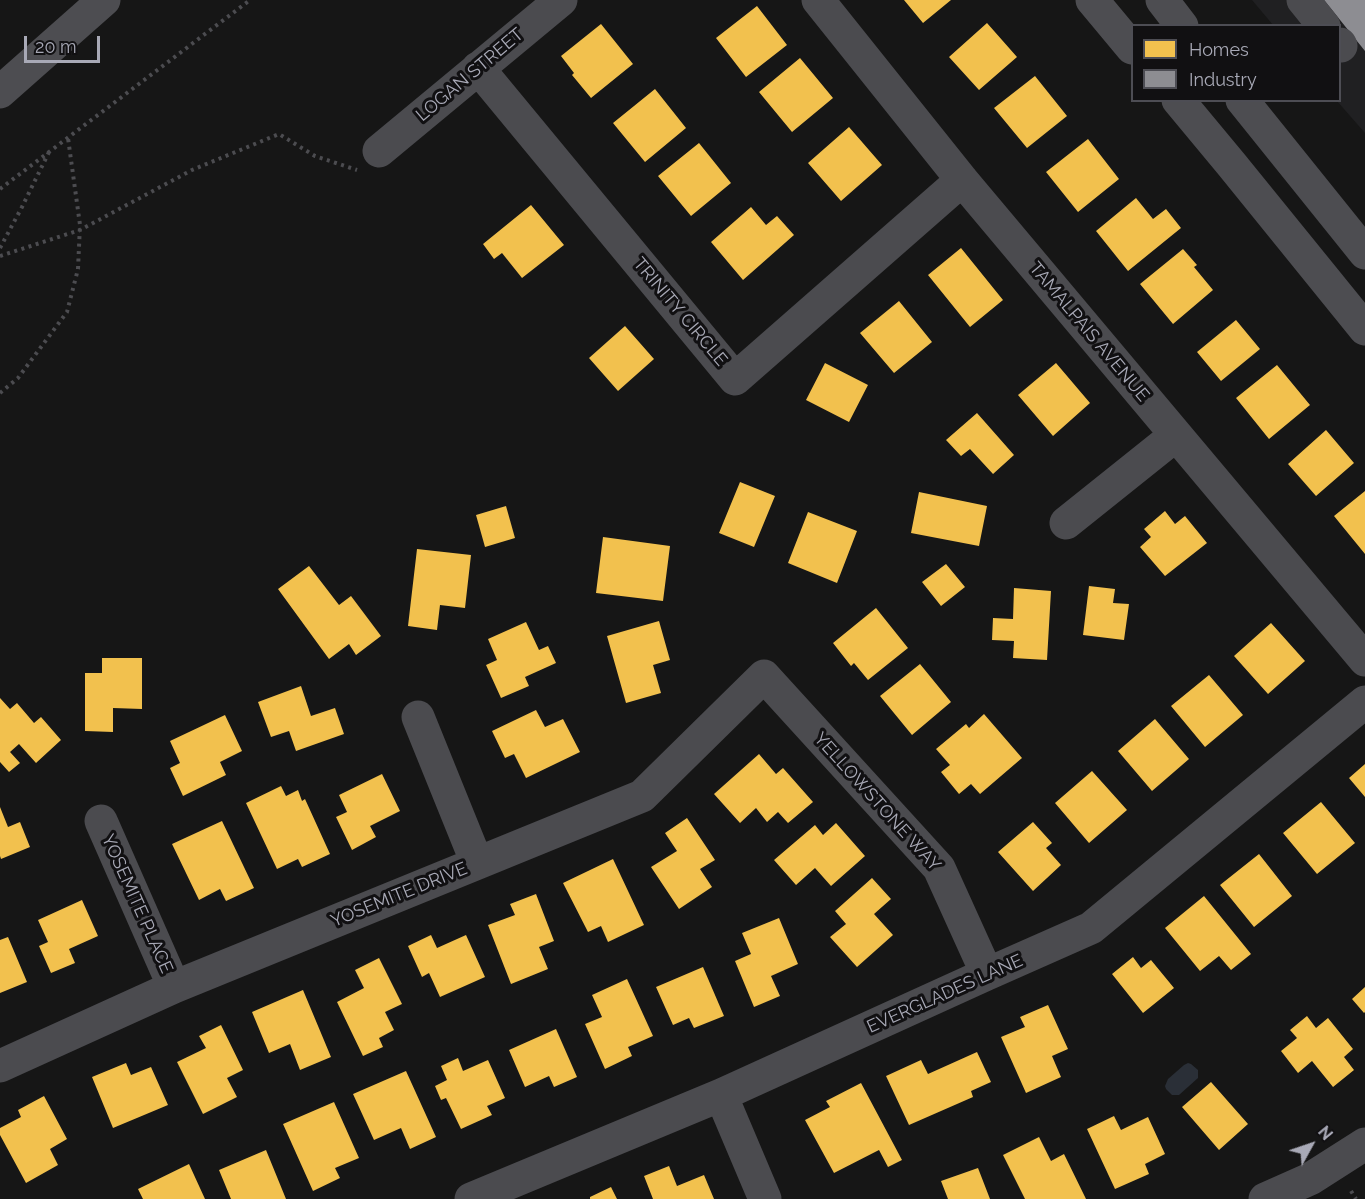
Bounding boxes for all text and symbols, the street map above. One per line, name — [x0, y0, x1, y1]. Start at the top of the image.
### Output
scale bar — [27, 24, 104, 62]
street label: LOGAN STREET — [412, 24, 528, 126]
legend — [1131, 24, 1341, 102]
text: 20 m — [35, 36, 77, 57]
text: Homes — [1189, 39, 1249, 60]
text: Industry — [1189, 69, 1257, 90]
street label: TRINITY CIRCLE — [628, 253, 732, 371]
street label: TAMALPAIS AVENUE — [1024, 258, 1154, 406]
street label: YELLOWSTONE WAY — [809, 728, 945, 876]
street label: YOSEMITE PLACE — [97, 831, 177, 977]
street label: YOSEMITE DRIVE — [328, 858, 470, 932]
street label: EVERGLADES LANE — [864, 950, 1026, 1038]
north arrow — [1281, 1115, 1341, 1175]
text: N — [1314, 1122, 1336, 1144]

